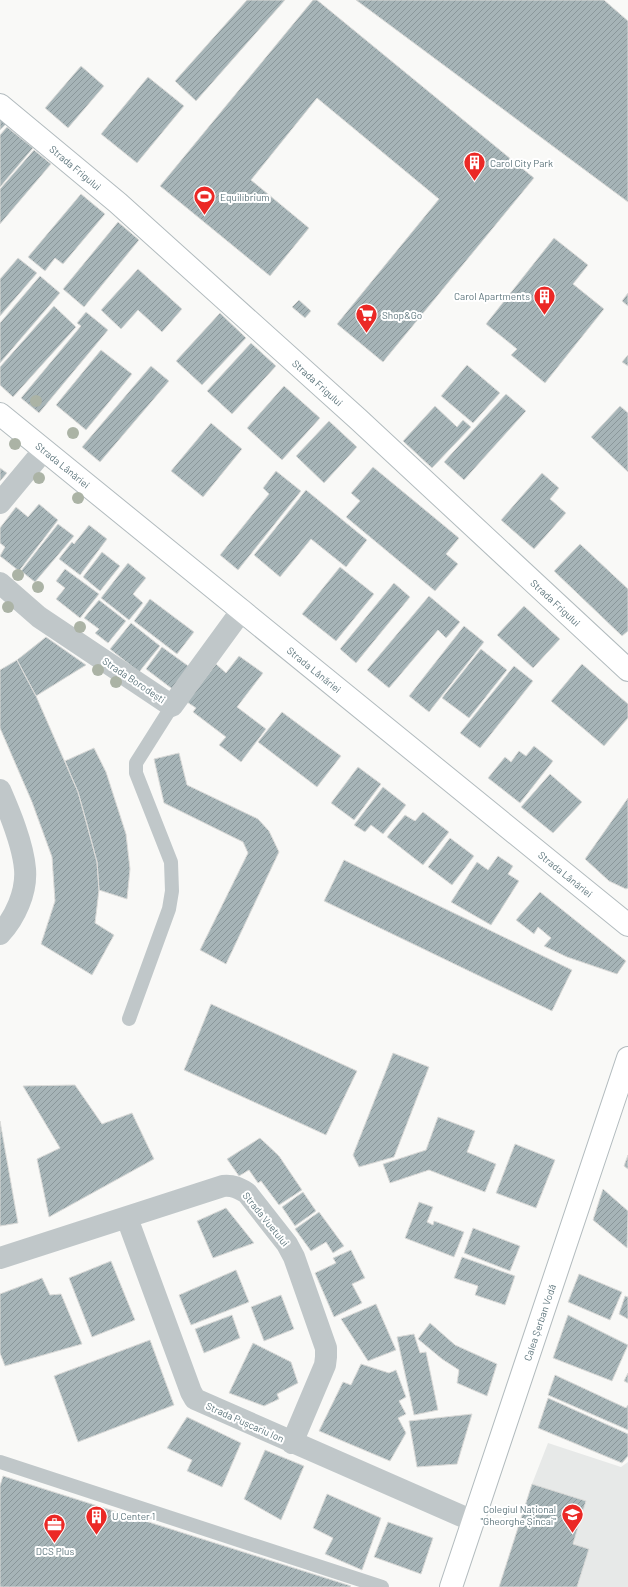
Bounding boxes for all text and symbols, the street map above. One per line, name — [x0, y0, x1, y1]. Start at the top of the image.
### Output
street label: Strada Frigului — [47, 143, 104, 193]
building icon: Carol City Park — [462, 150, 488, 183]
place label: Carol City Park — [490, 157, 553, 169]
sports icon: Equilibrium — [192, 184, 218, 217]
place label: Equilibrium — [220, 191, 270, 203]
building icon: Carol Apartments — [532, 283, 558, 316]
place label: Carol Apartments — [454, 290, 530, 302]
supermarket icon: Shop&Go — [354, 302, 380, 335]
place label: Shop&Go — [382, 309, 422, 321]
street label: Strada Frigului — [290, 357, 345, 408]
street label: Strada Lânăriei — [33, 440, 92, 491]
street label: Strada Frigului — [528, 577, 583, 629]
street label: Strada Lânăriei — [285, 644, 344, 695]
street label: Strada Borodești — [100, 655, 168, 705]
street label: Strada Lânăriei — [536, 849, 595, 900]
street label: Strada Vuetului — [240, 1189, 292, 1249]
street label: Calea Șerban Vodă — [521, 1283, 558, 1362]
street label: Strada Pușcariu Ion — [204, 1399, 286, 1445]
school or university icon: Colegiul Național "Gheorghe Șincai" — [559, 1502, 585, 1535]
building icon: U Center 1 — [84, 1503, 110, 1536]
place label: Colegiul Național "Gheorghe Șincai" — [480, 1503, 556, 1527]
place label: U Center 1 — [112, 1510, 155, 1522]
office icon: DCS Plus — [42, 1512, 68, 1545]
place label: DCS Plus — [36, 1545, 74, 1557]

